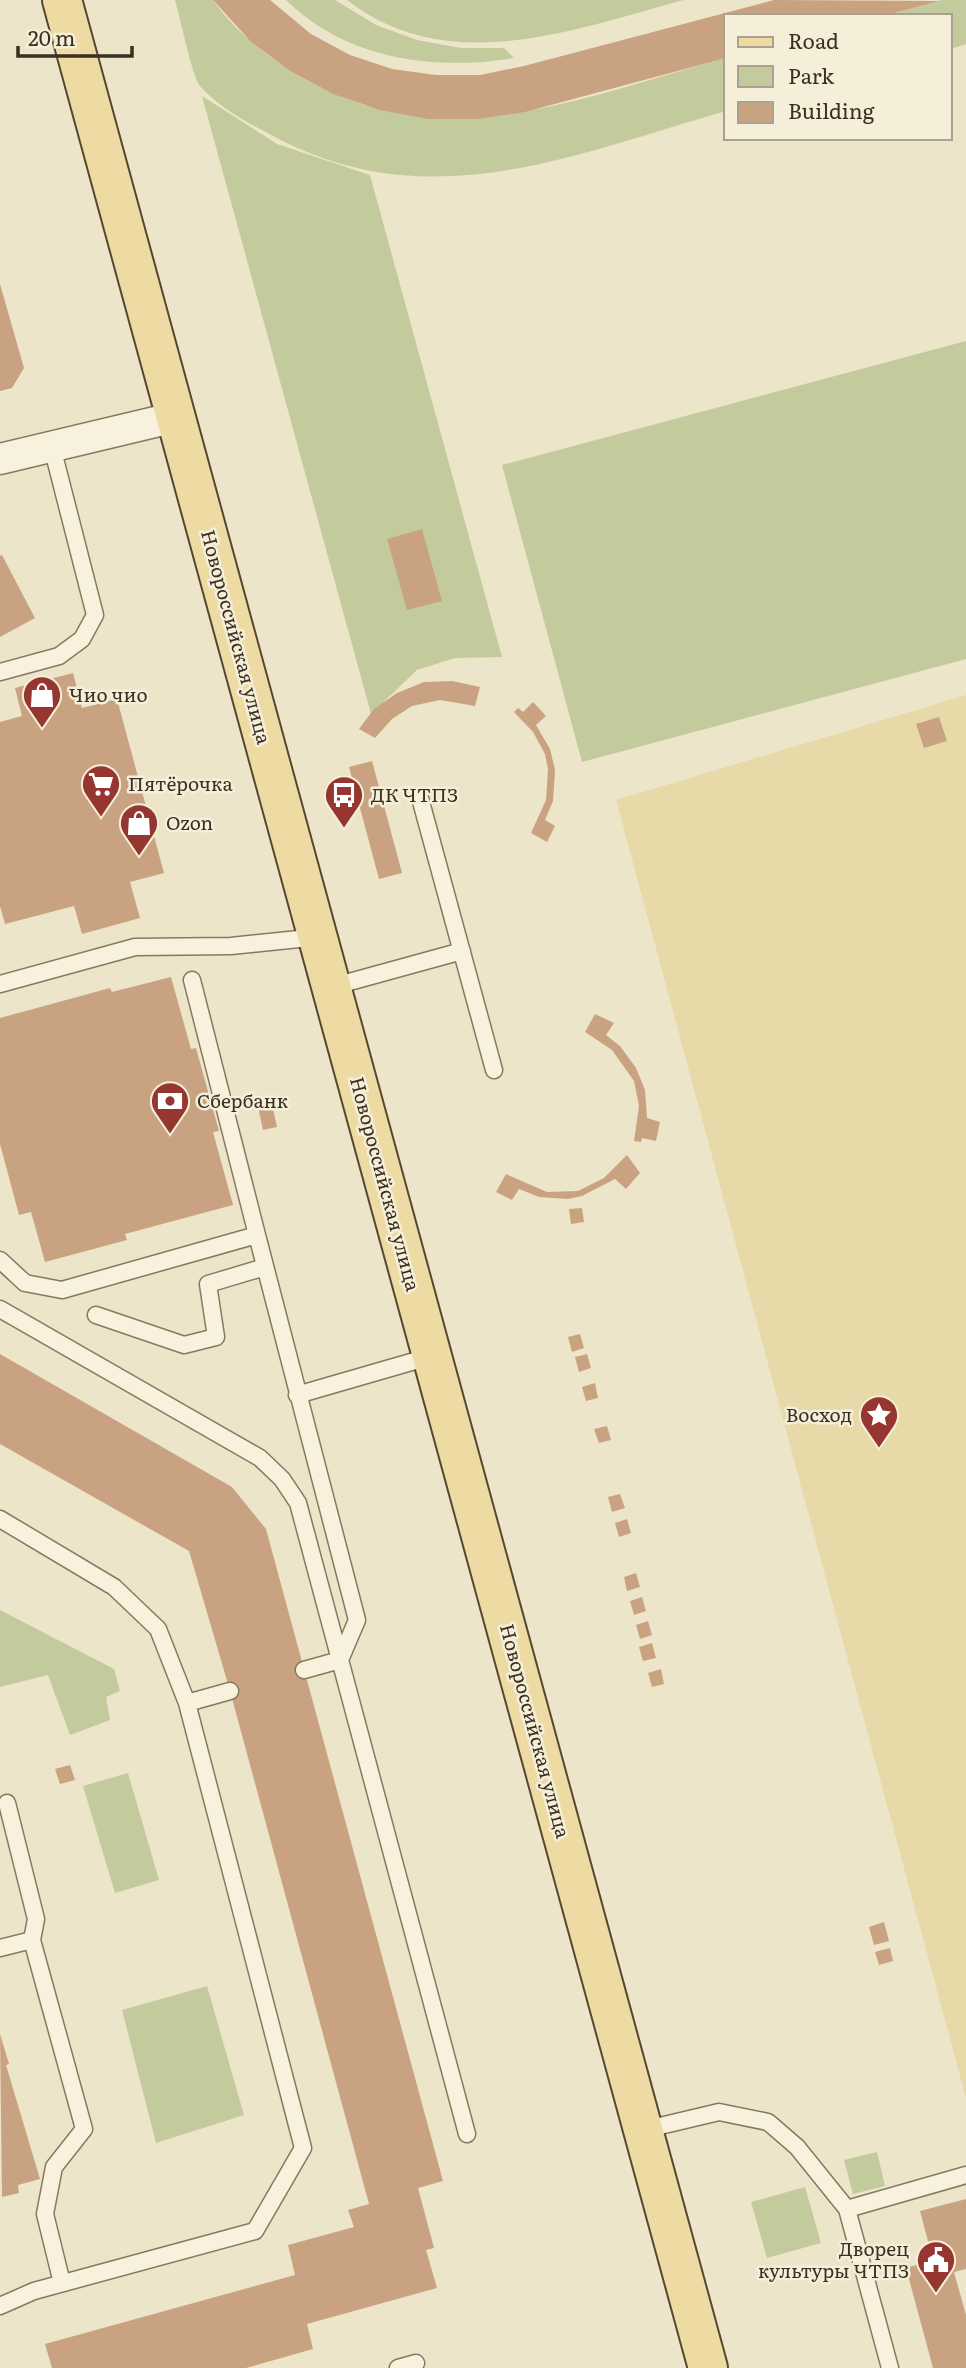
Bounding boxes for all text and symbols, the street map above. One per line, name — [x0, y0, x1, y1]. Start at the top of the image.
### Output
scale bar — [18, 14, 131, 58]
legend — [724, 14, 952, 140]
text: 20 m — [28, 21, 75, 52]
text: Road — [788, 24, 839, 55]
text: Park — [788, 59, 834, 90]
text: Building — [788, 94, 875, 125]
street label: Новороссийская улица — [195, 526, 279, 748]
shop icon: Чио чио — [21, 674, 63, 729]
place label: Чио чио — [69, 680, 148, 708]
supermarket icon: Пятёрочка — [80, 763, 122, 818]
place label: Пятёрочка — [128, 769, 233, 797]
bus stop icon: ДК ЧТПЗ — [323, 774, 365, 829]
place label: ДК ЧТПЗ — [371, 780, 458, 808]
shop icon: Ozon — [118, 802, 160, 857]
place label: Ozon — [166, 808, 213, 836]
street label: Новороссийская улица — [344, 1073, 428, 1295]
bank icon: Сбербанк — [149, 1080, 191, 1135]
place label: Сбербанк — [197, 1086, 289, 1114]
place icon: Восход — [858, 1394, 900, 1449]
place label: Восход — [786, 1400, 852, 1428]
street label: Новороссийская улица — [494, 1620, 578, 1842]
place label: Дворец культуры ЧТПЗ — [758, 2234, 909, 2284]
public building icon: Дворец культуры ЧТПЗ — [915, 2239, 957, 2294]

